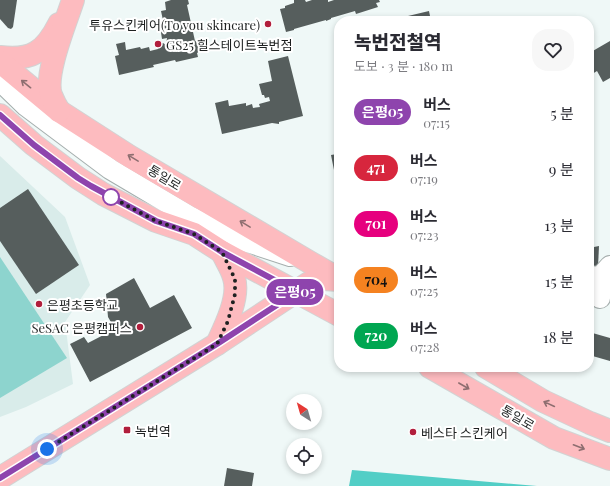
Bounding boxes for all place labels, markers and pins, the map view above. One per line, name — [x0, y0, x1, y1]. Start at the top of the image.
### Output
place label: 투유스킨케어(To you skincare) — [89, 16, 260, 33]
marker: 투유스킨케어(To you skincare) — [263, 19, 273, 29]
place label: GS25 힐스테이트녹번점 — [166, 36, 293, 53]
marker: GS25 힐스테이트녹번점 — [153, 39, 163, 49]
unlabelled marker — [102, 188, 120, 206]
place label: 은평초등학교 — [47, 296, 119, 313]
marker: 은평초등학교 — [34, 299, 44, 309]
place label: SeSAC 은평캠퍼스 — [31, 319, 132, 336]
marker: SeSAC 은평캠퍼스 — [135, 322, 145, 332]
place label: 녹번역 — [135, 422, 171, 439]
place label: 베스타 스킨케어 — [421, 424, 508, 441]
marker: 녹번역 — [122, 425, 132, 435]
marker: 베스타 스킨케어 — [408, 427, 418, 437]

